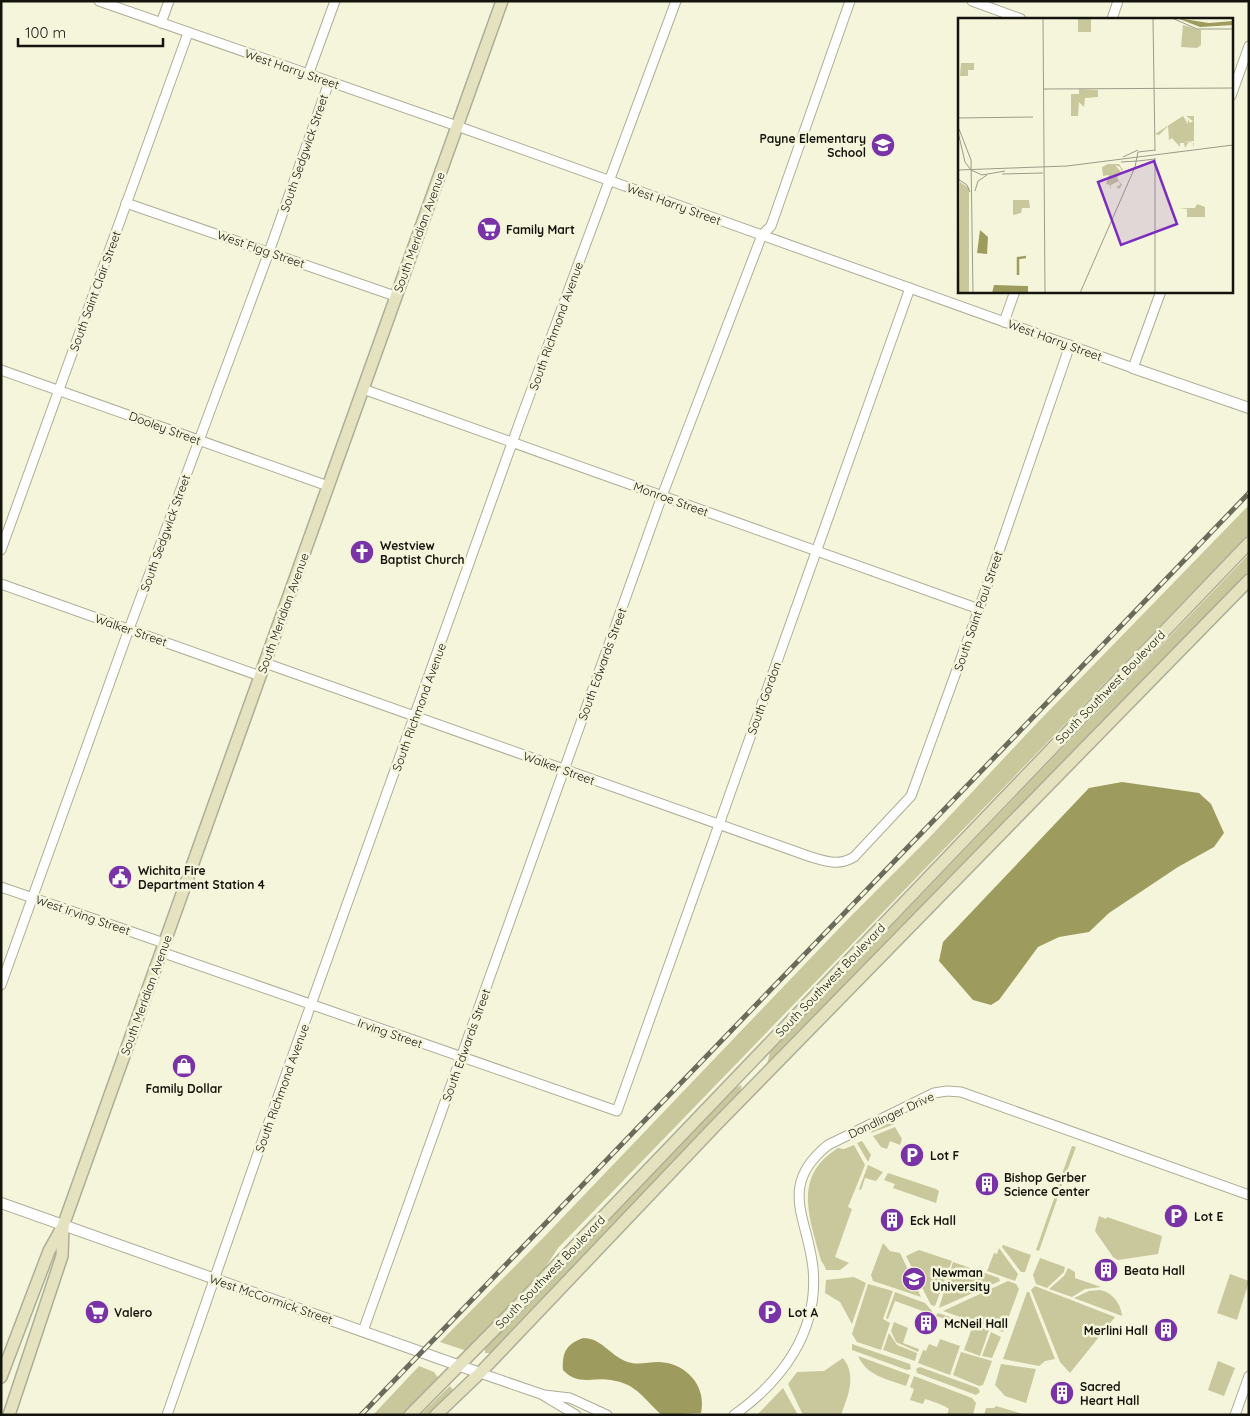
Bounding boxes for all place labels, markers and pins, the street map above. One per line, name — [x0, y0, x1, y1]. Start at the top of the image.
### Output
place label: Payne Elementary School — [760, 131, 866, 160]
school or university icon: Payne Elementary School — [870, 132, 896, 158]
supermarket icon: Family Mart — [476, 216, 502, 242]
place label: Family Mart — [506, 222, 575, 237]
place label: Westview Baptist Church — [380, 538, 465, 567]
church icon: Westview Baptist Church — [349, 539, 375, 565]
place label: Wichita Fire Department Station 4 — [138, 863, 265, 892]
public building icon: Wichita Fire Department Station 4 — [107, 864, 133, 890]
shop icon: Family Dollar — [171, 1053, 197, 1079]
place label: Family Dollar — [146, 1081, 222, 1096]
parking icon: Lot F — [899, 1142, 925, 1168]
place label: Lot F — [930, 1148, 960, 1163]
place label: Bishop Gerber Science Center — [1004, 1170, 1090, 1199]
building icon: Bishop Gerber Science Center — [974, 1171, 1000, 1197]
parking icon: Lot E — [1163, 1203, 1189, 1229]
building icon: Eck Hall — [879, 1207, 905, 1233]
place label: Lot E — [1194, 1209, 1224, 1224]
place label: Eck Hall — [910, 1213, 956, 1228]
building icon: Beata Hall — [1093, 1257, 1119, 1283]
place label: Beata Hall — [1124, 1263, 1185, 1278]
place label: Newman University — [932, 1265, 990, 1294]
school or university icon: Newman University — [901, 1266, 927, 1292]
supermarket icon: Valero — [84, 1299, 110, 1325]
parking icon: Lot A — [757, 1299, 783, 1325]
place label: Valero — [114, 1305, 153, 1320]
place label: Lot A — [788, 1305, 819, 1320]
building icon: McNeil Hall — [913, 1310, 939, 1336]
place label: McNeil Hall — [944, 1316, 1008, 1331]
building icon: Merlini Hall — [1153, 1317, 1179, 1343]
place label: Merlini Hall — [1084, 1323, 1148, 1338]
place label: Sacred Heart Hall — [1080, 1379, 1139, 1408]
building icon: Sacred Heart Hall — [1049, 1380, 1075, 1406]

